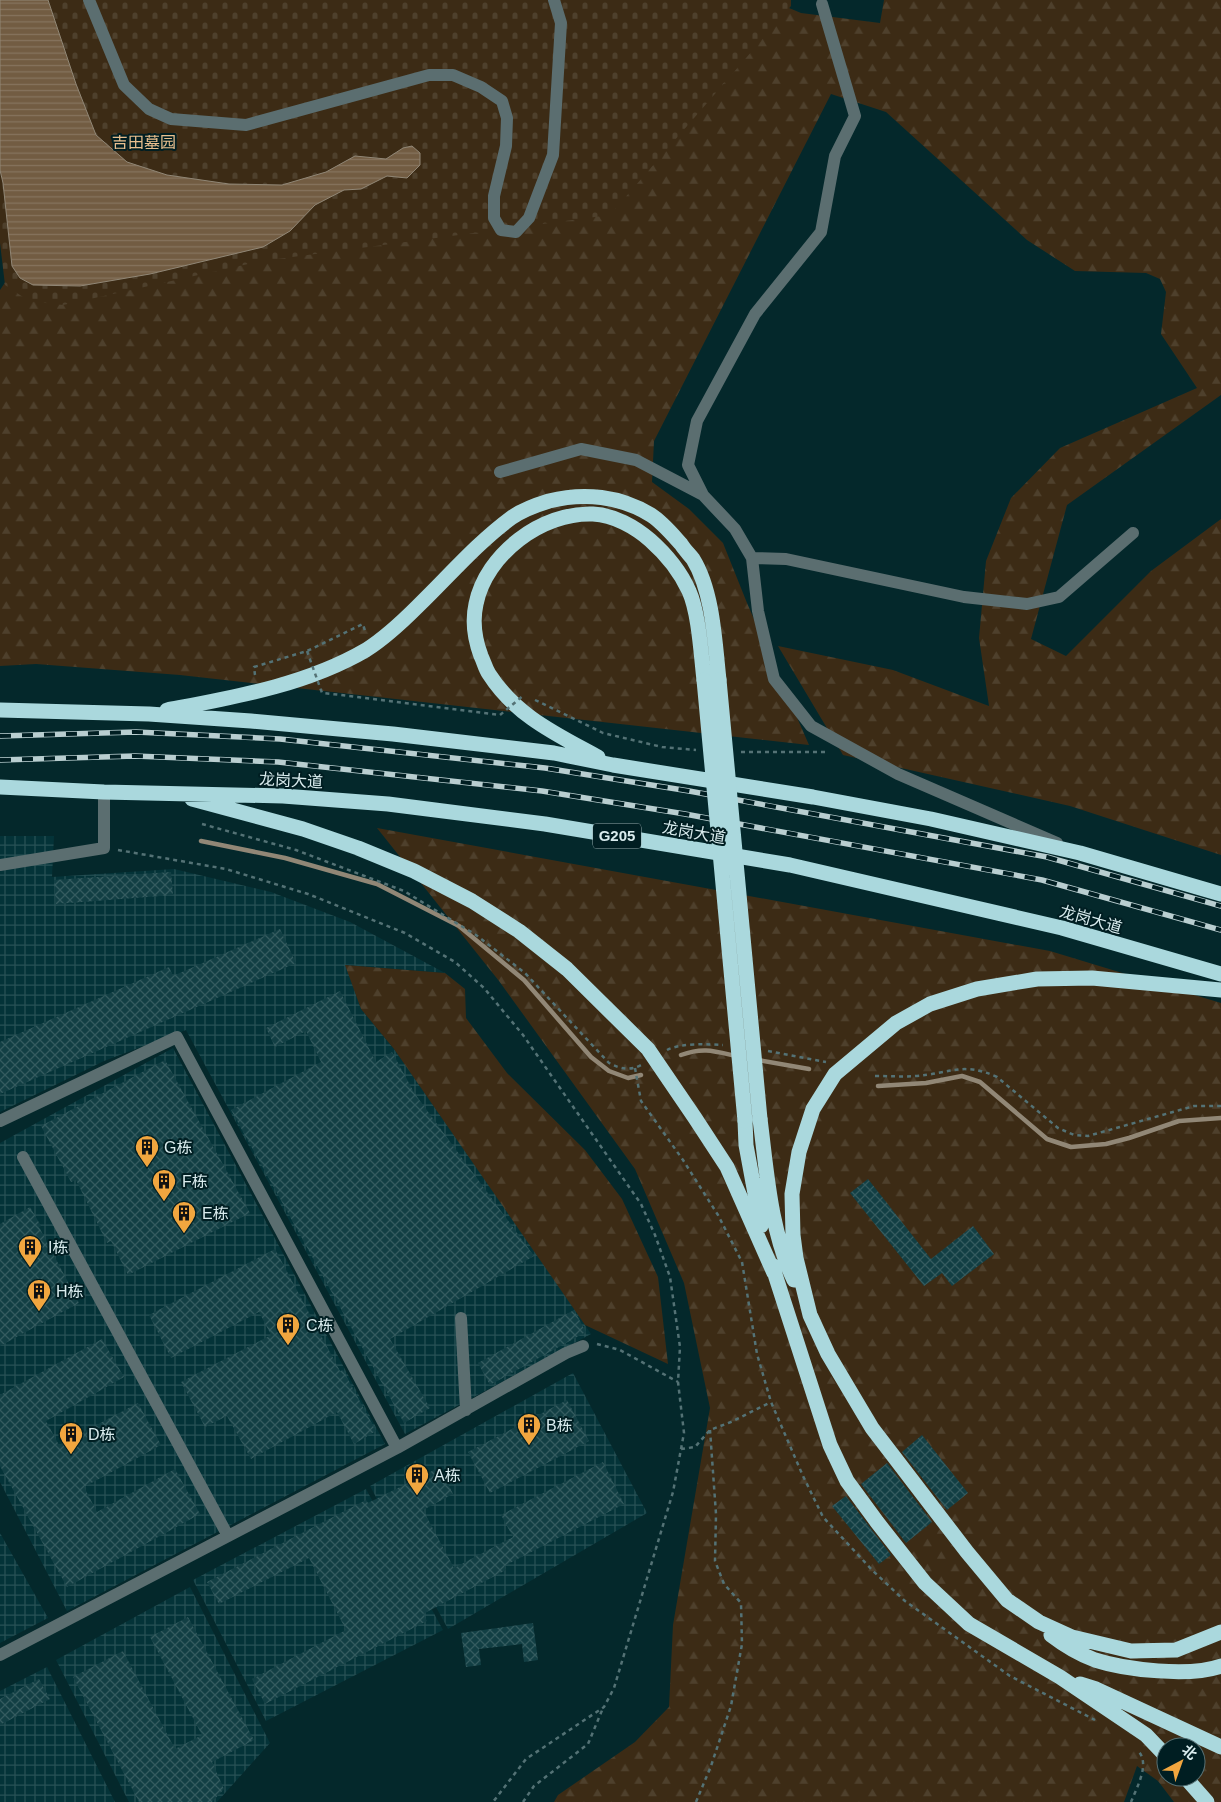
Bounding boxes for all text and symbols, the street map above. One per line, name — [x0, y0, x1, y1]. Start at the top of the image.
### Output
park label: 吉田墓园 — [112, 134, 176, 151]
street label: 龙岗大道 — [259, 770, 323, 791]
street label: 龙岗大道 — [661, 819, 727, 846]
road number: G205 — [593, 824, 641, 848]
street label: 龙岗大道 — [1058, 902, 1124, 936]
building icon: G栋 — [134, 1134, 160, 1168]
place label: G栋 — [164, 1139, 192, 1156]
building icon: F栋 — [151, 1168, 177, 1202]
place label: F栋 — [182, 1173, 208, 1190]
building icon: E栋 — [171, 1200, 197, 1234]
place label: E栋 — [202, 1205, 229, 1222]
building icon: I栋 — [17, 1234, 43, 1268]
place label: I栋 — [48, 1239, 68, 1256]
building icon: H栋 — [26, 1278, 52, 1312]
place label: H栋 — [56, 1283, 84, 1300]
building icon: C栋 — [275, 1312, 301, 1346]
place label: C栋 — [306, 1317, 334, 1334]
building icon: B栋 — [516, 1412, 542, 1446]
place label: B栋 — [546, 1417, 573, 1434]
building icon: D栋 — [58, 1421, 84, 1455]
place label: D栋 — [88, 1426, 116, 1443]
building icon: A栋 — [404, 1462, 430, 1496]
place label: A栋 — [434, 1467, 461, 1484]
north arrow — [1156, 1737, 1206, 1787]
text: 北 — [1179, 1742, 1200, 1763]

